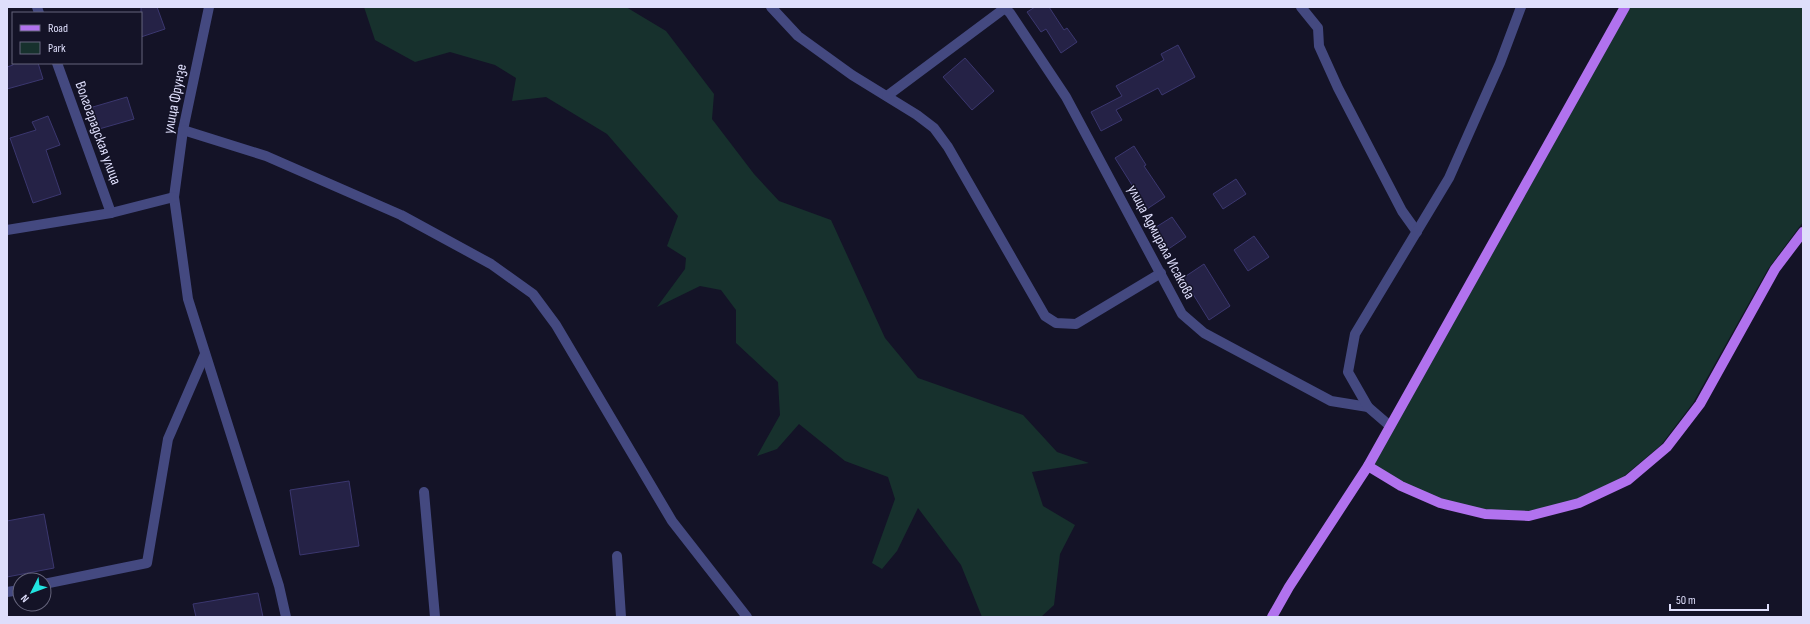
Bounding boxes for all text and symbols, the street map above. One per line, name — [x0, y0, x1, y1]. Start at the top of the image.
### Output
legend — [12, 12, 142, 64]
text: Road — [48, 21, 68, 36]
text: Park — [48, 41, 66, 56]
street label: улица Фрунзе — [159, 62, 191, 136]
street label: Волгоградская улица — [71, 79, 126, 187]
street label: улица Адмирала Исакова — [1123, 182, 1199, 303]
north arrow — [12, 572, 52, 612]
scale bar — [1670, 586, 1768, 612]
text: N — [18, 592, 32, 605]
text: 50 m — [1676, 593, 1696, 608]

